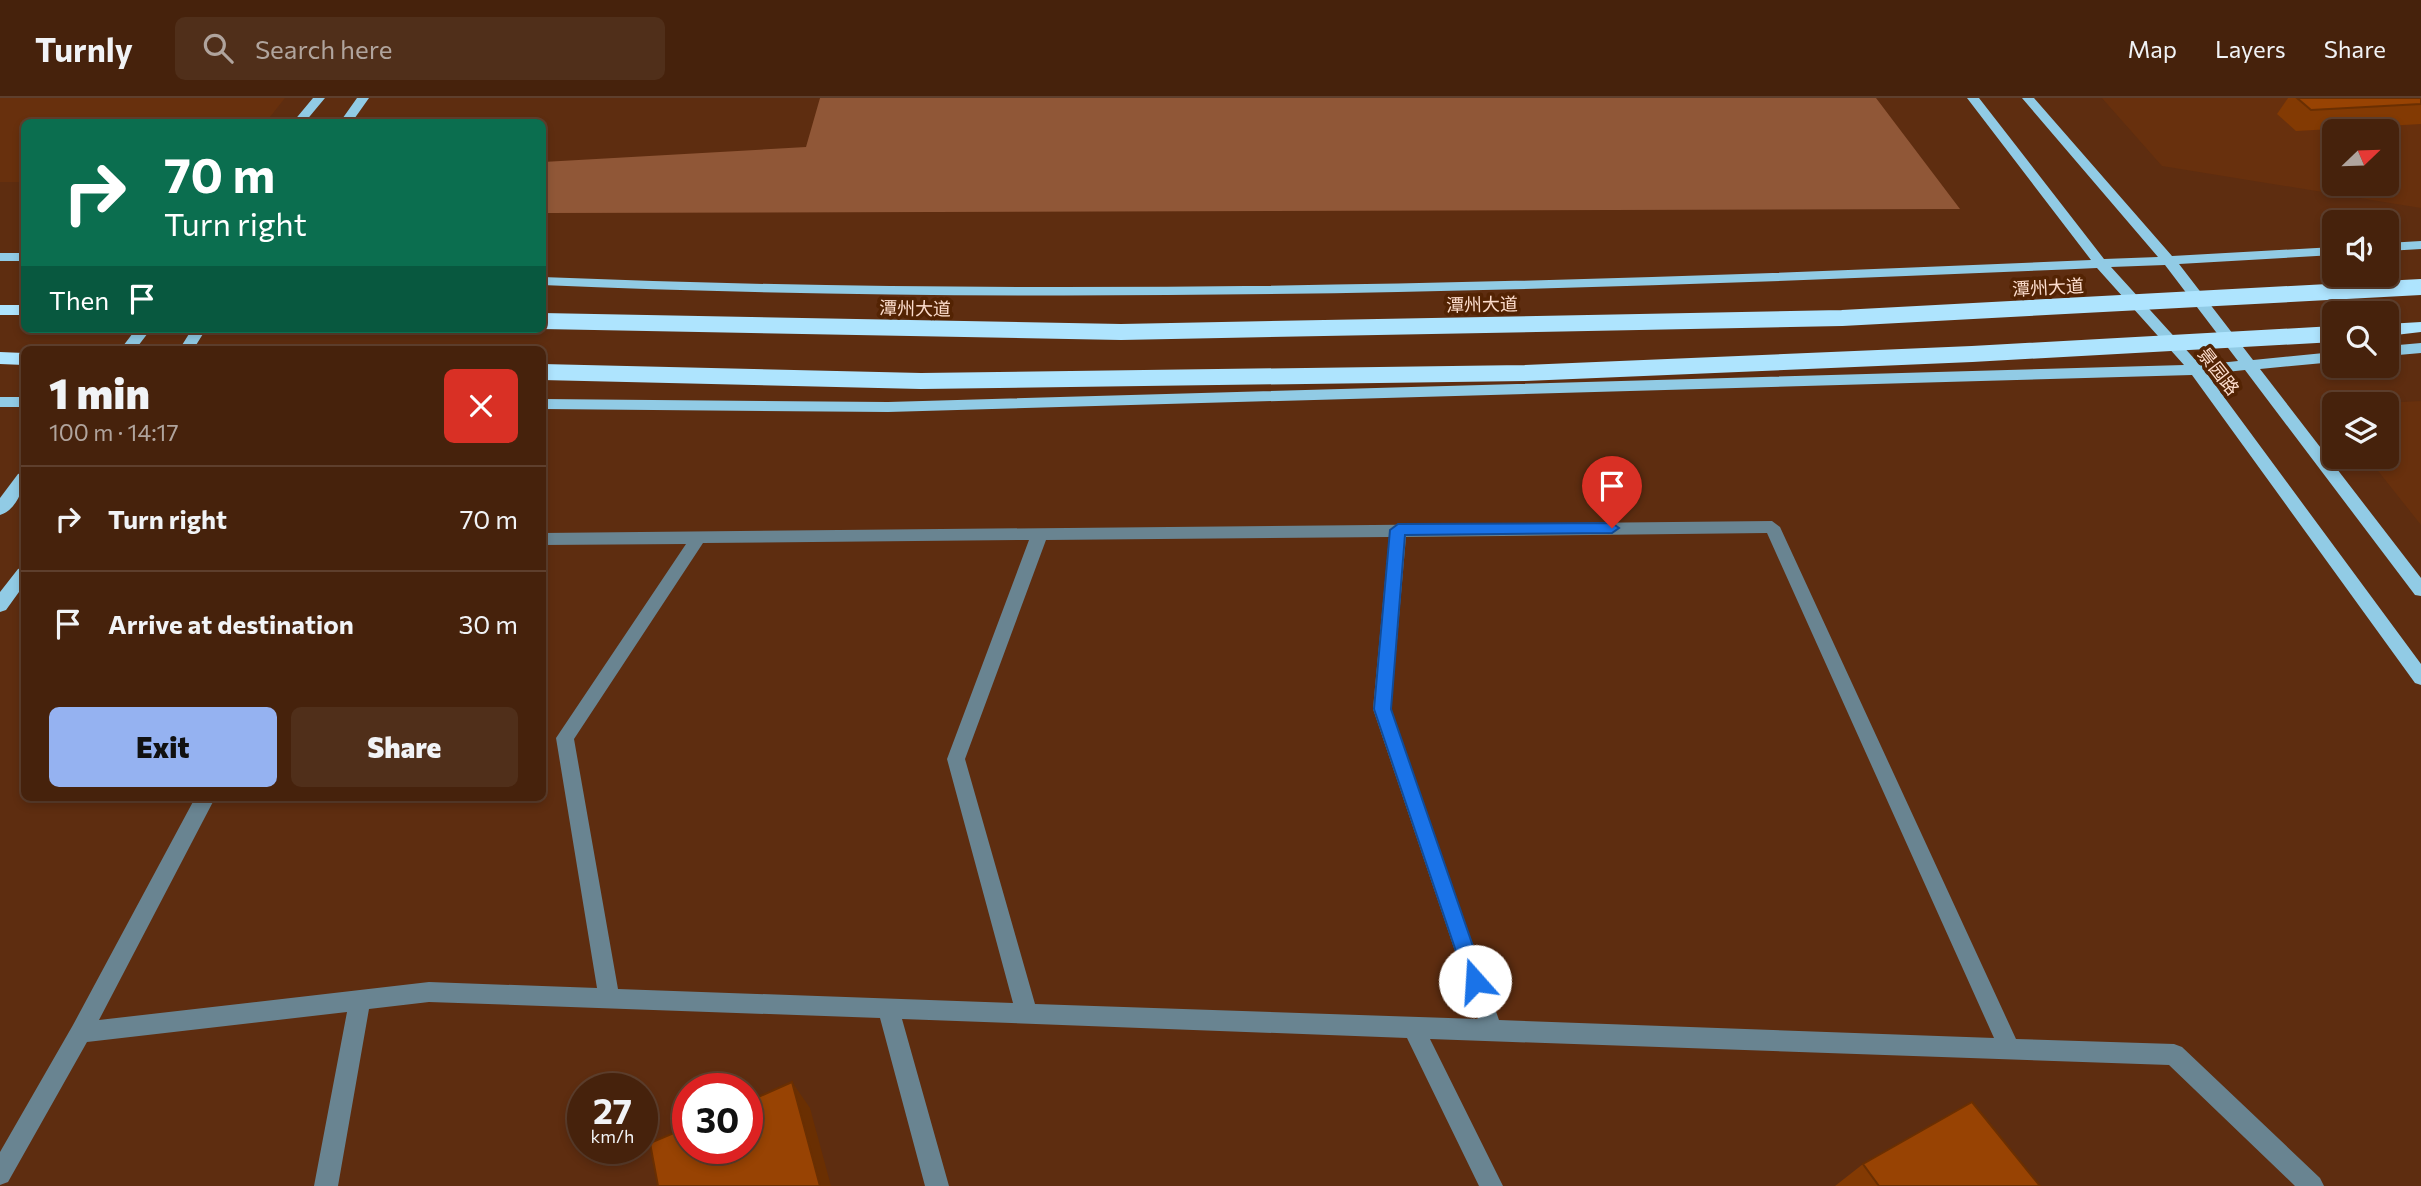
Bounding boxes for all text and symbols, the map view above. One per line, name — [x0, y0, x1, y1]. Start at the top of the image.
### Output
search box — [175, 17, 665, 80]
text: Turnly — [35, 28, 133, 69]
icon: search — [199, 29, 237, 67]
text: Search here — [255, 33, 392, 64]
text: Map — [2128, 34, 2177, 63]
text: Layers — [2215, 34, 2286, 63]
text: Share — [2324, 34, 2386, 63]
north arrow — [2322, 119, 2399, 196]
map controls — [2322, 119, 2399, 469]
text: 70 m — [164, 143, 275, 203]
icon: right — [49, 147, 140, 238]
text: Turn right — [164, 203, 307, 243]
button: sound — [2322, 210, 2399, 287]
street label: 潭州大道 — [2011, 274, 2085, 300]
icon: arrive — [123, 280, 161, 318]
text: Then — [49, 284, 109, 315]
street label: 潭州大道 — [1446, 292, 1518, 316]
street label: 潭州大道 — [879, 296, 951, 320]
button: search — [2322, 301, 2399, 378]
street label: 景园路 — [2194, 343, 2244, 399]
text: 1 min — [49, 366, 150, 418]
button: close — [444, 369, 518, 443]
button: layers — [2322, 392, 2399, 469]
text: 100 m · 14:17 — [49, 418, 179, 446]
pin — [1582, 456, 1642, 528]
icon: arrive — [1593, 467, 1631, 505]
icon: right — [49, 500, 87, 538]
text: Turn right — [108, 503, 227, 534]
text: 70 m — [460, 503, 518, 534]
icon: arrive — [49, 605, 87, 643]
text: Arrive at destination — [108, 608, 354, 639]
text: 30 m — [459, 608, 518, 639]
button: Exit — [49, 707, 277, 787]
button: Share — [291, 707, 518, 787]
position arrow — [1438, 944, 1512, 1018]
speed limit sign: 30 — [672, 1073, 763, 1164]
text: 27 — [593, 1088, 632, 1131]
text: km/h — [591, 1125, 634, 1147]

